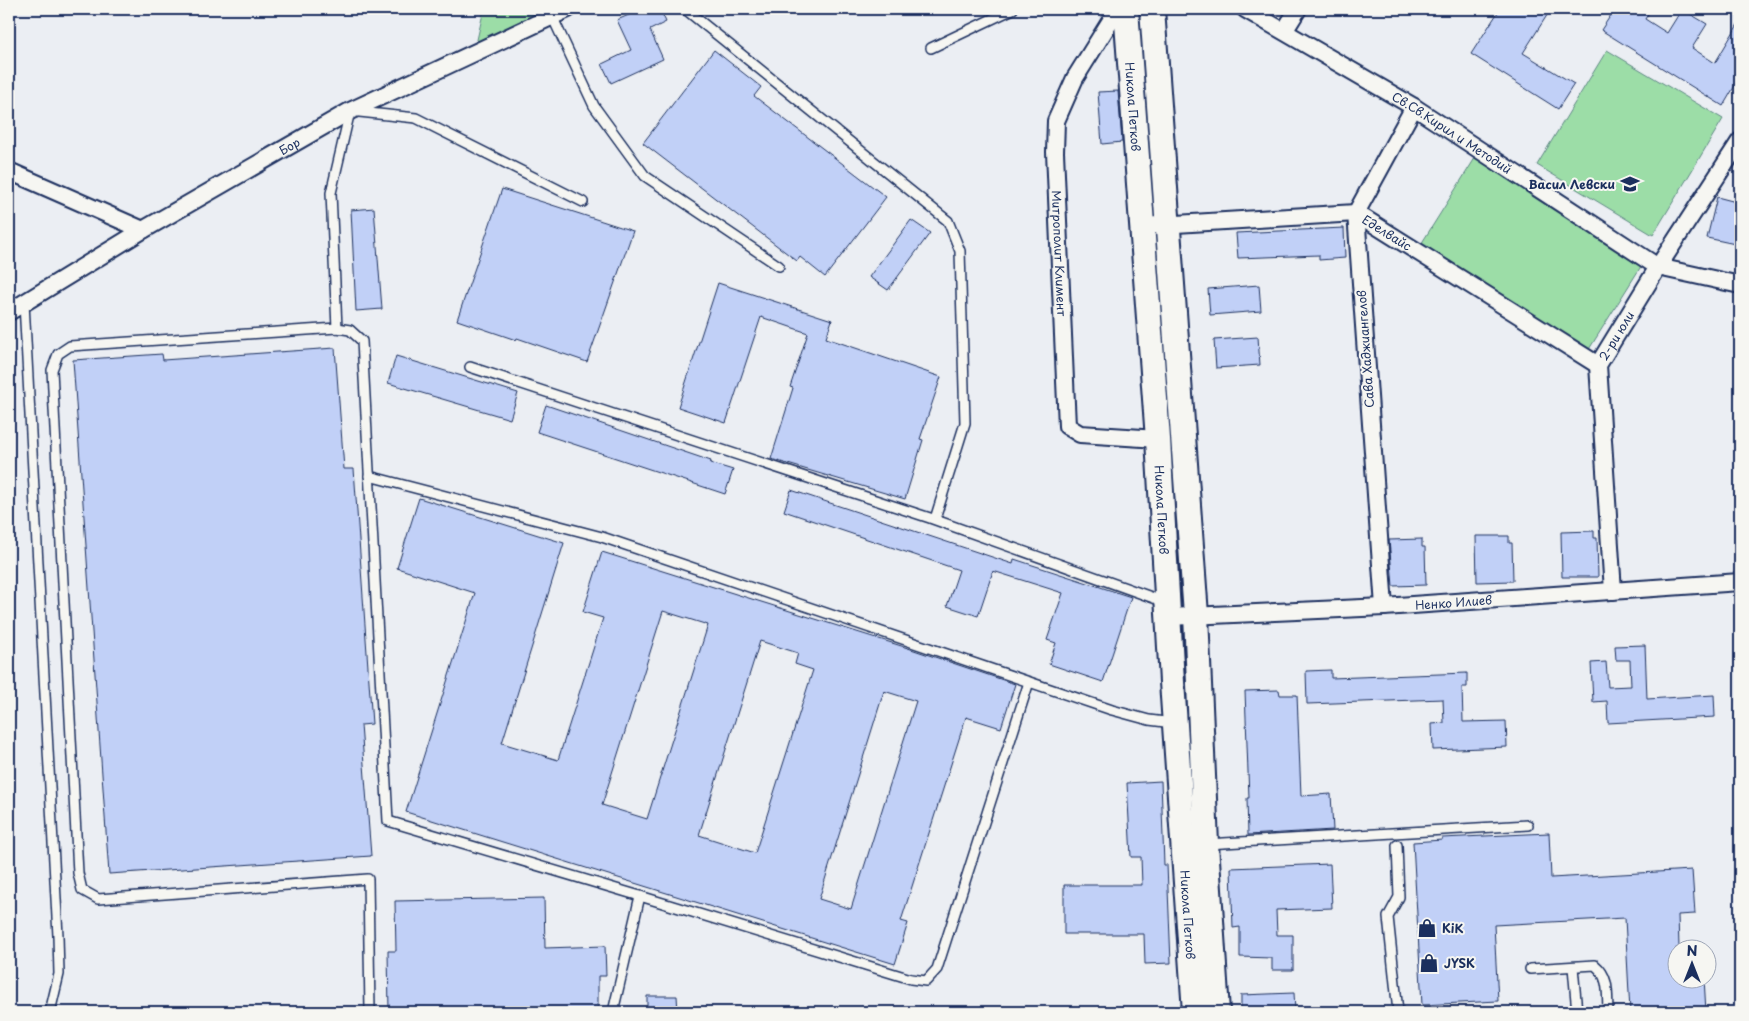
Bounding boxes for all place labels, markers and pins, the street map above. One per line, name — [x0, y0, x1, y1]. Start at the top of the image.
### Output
school or university icon: Васил Левски — [1619, 173, 1641, 195]
place label: Васил Левски — [1529, 175, 1615, 193]
shop icon: KiK — [1416, 917, 1438, 939]
place label: KiK — [1442, 919, 1463, 937]
shop icon: JYSK — [1418, 952, 1440, 974]
place label: JYSK — [1444, 954, 1475, 972]

